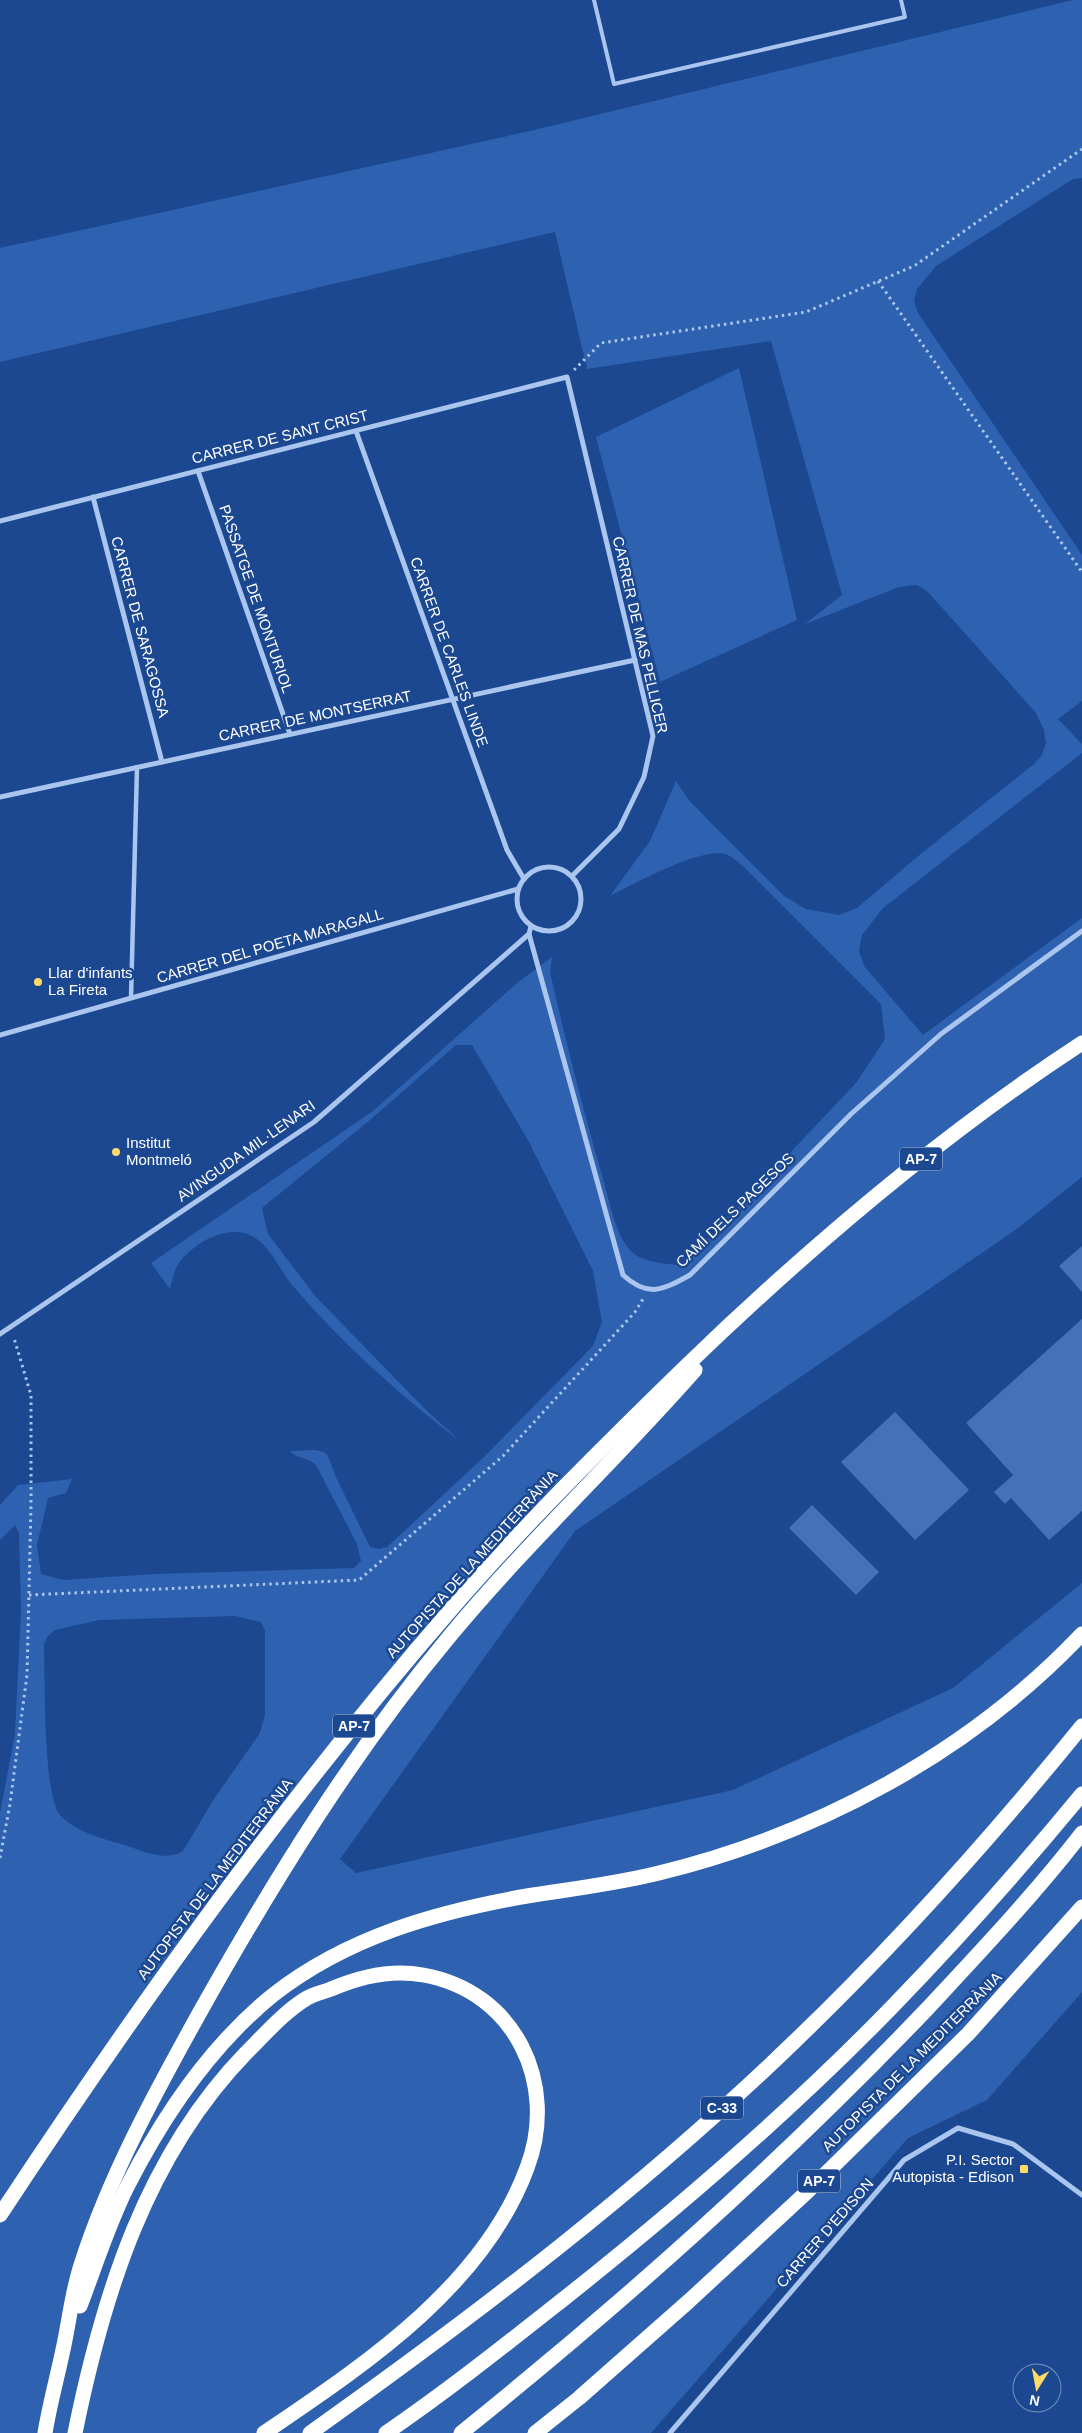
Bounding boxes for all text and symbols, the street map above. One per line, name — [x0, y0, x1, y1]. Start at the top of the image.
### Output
street label: CARRER DE SANT CRIST — [190, 406, 370, 467]
street label: PASSATGE DE MONTURIOL — [216, 503, 297, 695]
street label: CARRER DE SARAGOSSA — [108, 534, 173, 719]
street label: CARRER DE MAS PELLICER — [610, 535, 671, 735]
street label: CARRER DE CARLES LINDE — [407, 555, 492, 749]
street label: CARRER DE MONTSERRAT — [217, 687, 413, 744]
street label: CARRER DEL POETA MARAGALL — [155, 905, 385, 986]
place label: Llar d'infants La Fireta — [48, 964, 133, 998]
marker: Llar d'infants La Fireta — [32, 976, 44, 988]
street label: AVINGUDA MIL·LENARI — [173, 1096, 318, 1205]
place label: Institut Montmeló — [126, 1134, 192, 1168]
marker: Institut Montmeló — [110, 1146, 122, 1158]
road number: AP-7 — [900, 1148, 942, 1170]
street label: CAMÍ DELS PAGESOS — [672, 1149, 797, 1270]
street label: AUTOPISTA DE LA MEDITERRÀNIA — [383, 1466, 561, 1661]
road number: AP-7 — [333, 1714, 375, 1738]
street label: AUTOPISTA DE LA MEDITERRÀNIA — [133, 1775, 296, 1982]
street label: AUTOPISTA DE LA MEDITERRÀNIA — [818, 1968, 1005, 2155]
road number: C-33 — [701, 2096, 743, 2120]
place label: P.I. Sector Autopista - Edison — [892, 2151, 1014, 2185]
marker: P.I. Sector Autopista - Edison — [1018, 2163, 1030, 2175]
road number: AP-7 — [798, 2170, 840, 2192]
street label: CARRER D'EDISON — [773, 2175, 877, 2291]
north arrow — [1012, 2363, 1062, 2413]
text: N — [1028, 2392, 1041, 2410]

